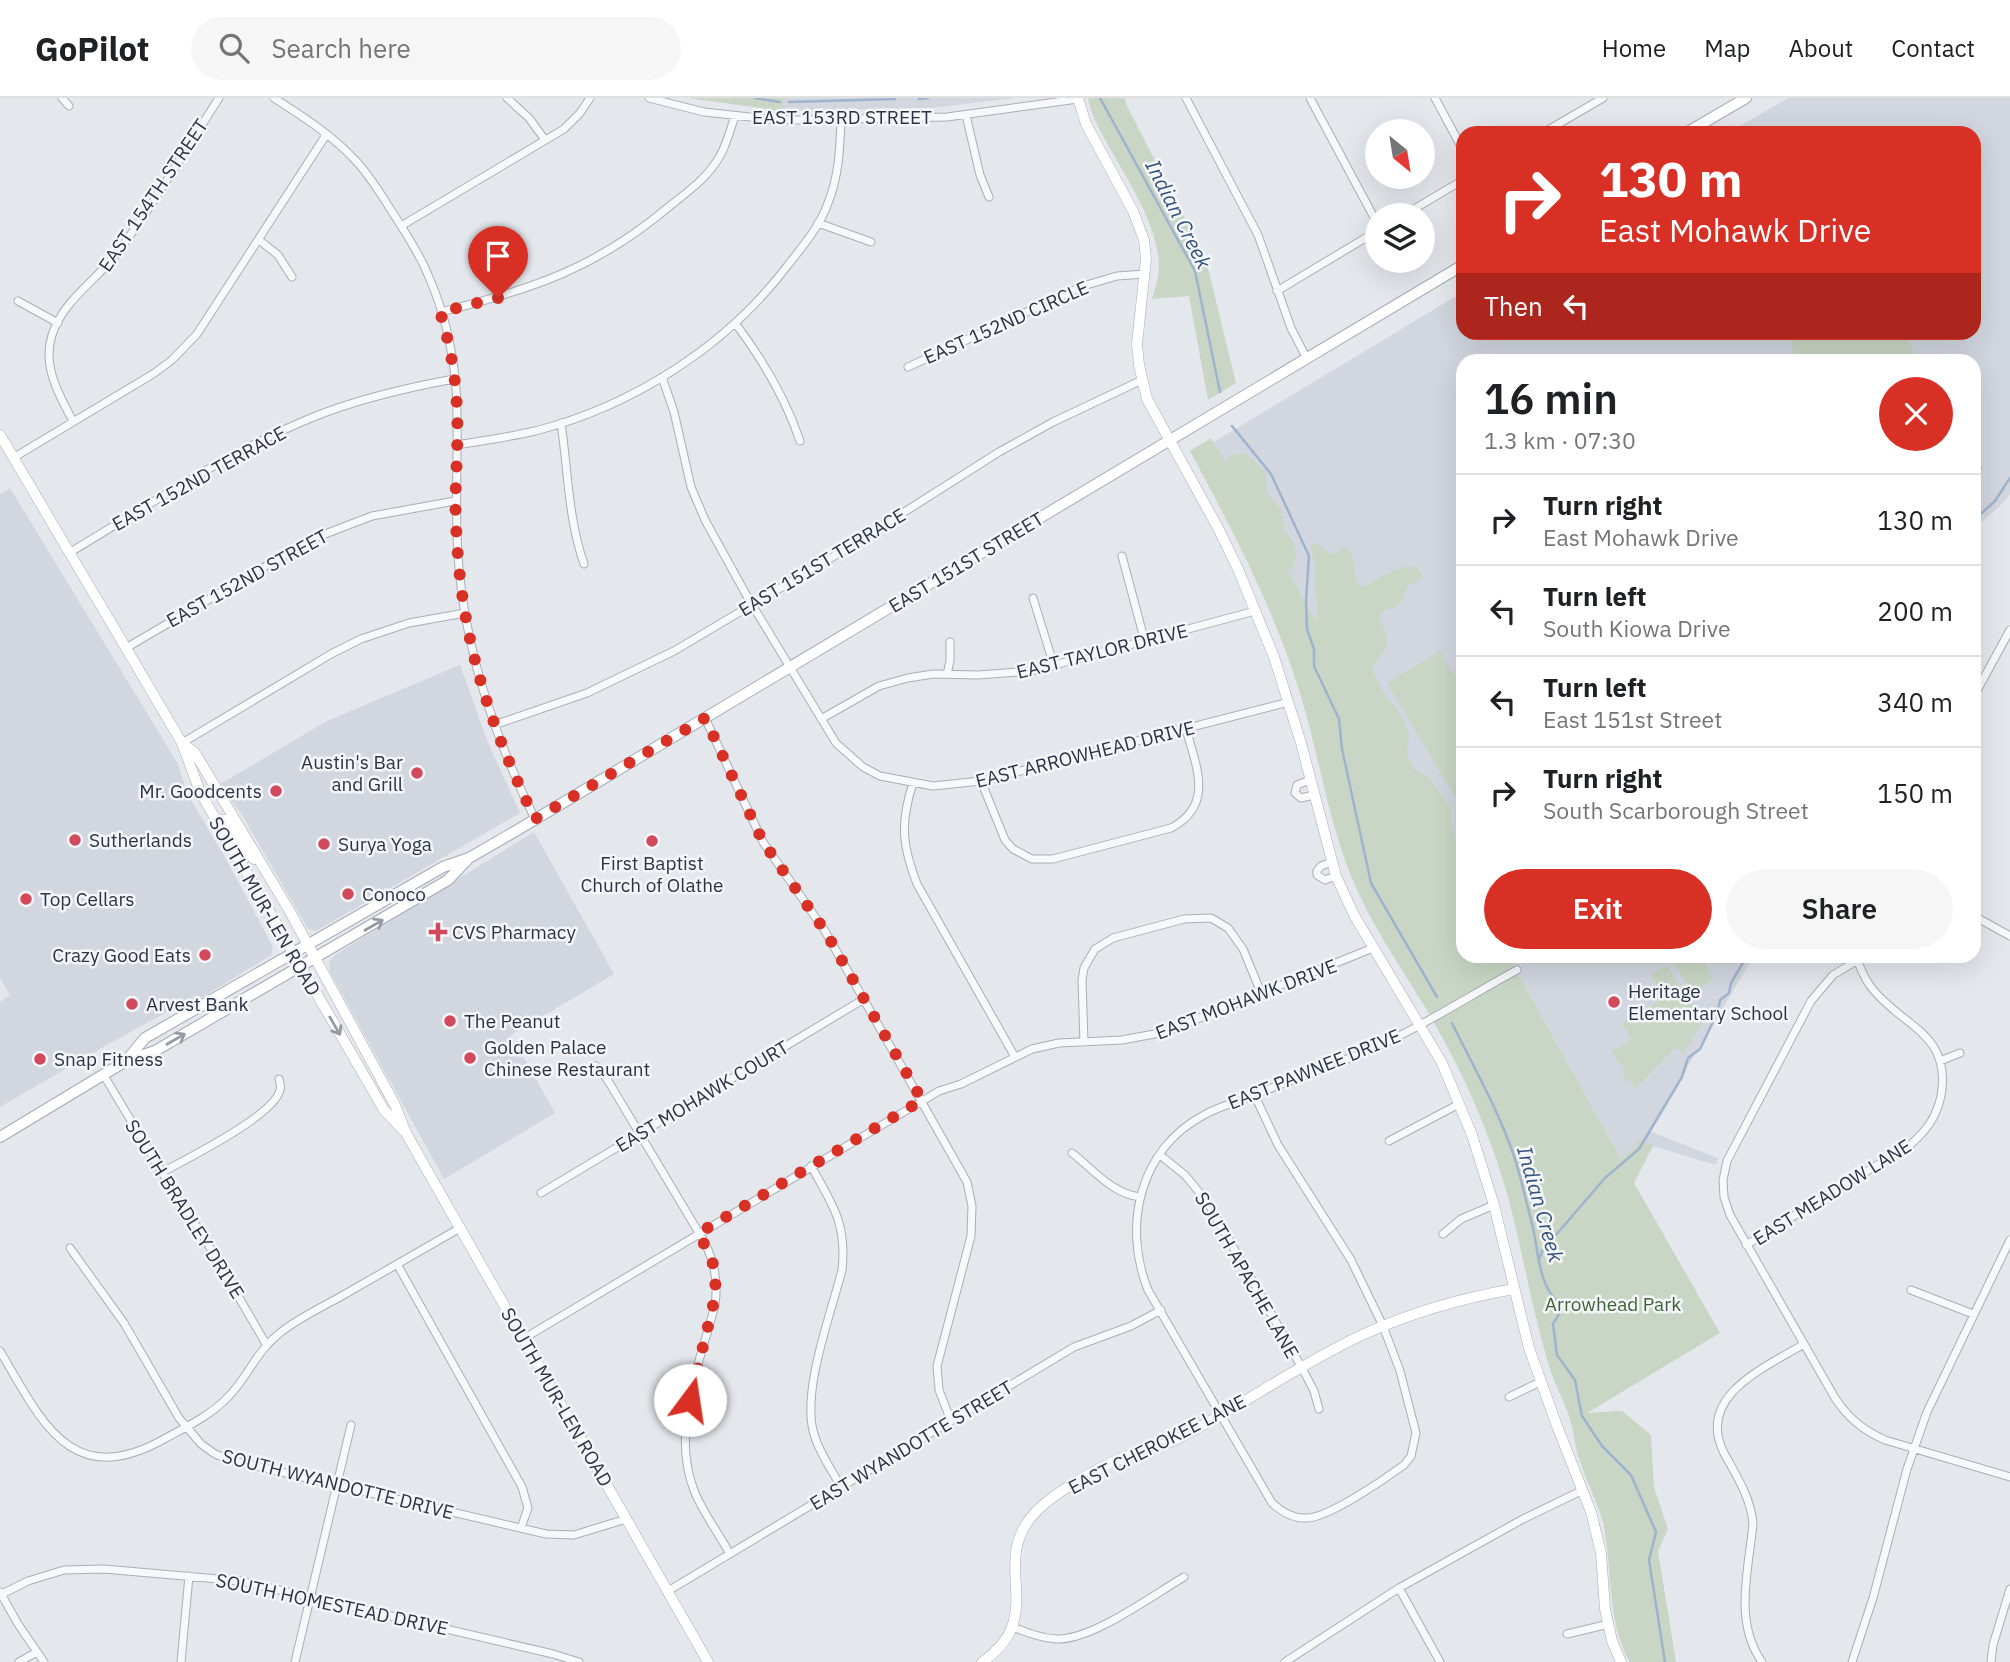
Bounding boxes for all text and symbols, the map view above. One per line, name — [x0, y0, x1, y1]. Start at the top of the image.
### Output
search box — [191, 17, 681, 80]
text: GoPilot — [35, 27, 149, 70]
icon: search — [215, 29, 253, 67]
text: Search here — [271, 31, 411, 65]
text: Home — [1602, 32, 1666, 64]
text: Map — [1704, 32, 1750, 64]
text: About — [1788, 32, 1853, 64]
text: Contact — [1891, 32, 1975, 64]
street label: EAST 153RD STREET — [752, 105, 932, 129]
street label: EAST 154TH STREET — [93, 114, 213, 276]
north arrow — [1365, 119, 1435, 189]
map controls — [1365, 119, 1435, 273]
text: 130 m — [1599, 147, 1743, 210]
water label: Indian Creek — [1139, 154, 1219, 275]
icon: right — [1484, 154, 1575, 245]
button: layers — [1365, 203, 1435, 273]
text: East Mohawk Drive — [1599, 209, 1871, 251]
pin — [468, 226, 528, 298]
icon: arrive — [479, 237, 517, 275]
street label: EAST 152ND CIRCLE — [920, 275, 1092, 369]
icon: left — [1557, 287, 1595, 325]
text: Then — [1484, 289, 1543, 323]
text: 16 min — [1484, 371, 1618, 426]
button: close — [1879, 377, 1953, 451]
street label: EAST 152ND TERRACE — [108, 420, 290, 536]
text: 1.3 km · 07:30 — [1484, 425, 1636, 455]
text: Turn right — [1543, 488, 1662, 522]
icon: right — [1484, 501, 1522, 539]
street label: EAST 151ST TERRACE — [734, 503, 910, 621]
text: 130 m — [1877, 503, 1953, 537]
street label: EAST 151ST STREET — [884, 506, 1048, 618]
text: East Mohawk Drive — [1543, 522, 1739, 552]
street label: EAST 152ND STREET — [162, 524, 332, 632]
text: Turn left — [1543, 579, 1646, 613]
icon: left — [1484, 592, 1522, 630]
text: 200 m — [1877, 594, 1953, 628]
text: South Kiowa Drive — [1543, 613, 1731, 643]
street label: EAST TAYLOR DRIVE — [1014, 618, 1190, 684]
text: Turn left — [1543, 670, 1646, 704]
icon: left — [1484, 683, 1522, 721]
text: 340 m — [1877, 685, 1953, 719]
text: East 151st Street — [1543, 704, 1722, 734]
street label: EAST ARROWHEAD DRIVE — [973, 715, 1197, 793]
place label: Austin's Bar and Grill — [301, 750, 403, 796]
text: Turn right — [1543, 761, 1662, 795]
marker: Austin's Bar and Grill — [409, 765, 425, 781]
icon: right — [1484, 774, 1522, 812]
text: 150 m — [1877, 776, 1953, 810]
place label: Mr. Goodcents — [139, 779, 262, 803]
marker: Mr. Goodcents — [268, 783, 284, 799]
text: South Scarborough Street — [1543, 795, 1809, 825]
street label: SOUTH MUR-LEN ROAD — [204, 812, 326, 1000]
place label: Sutherlands — [89, 828, 192, 852]
marker: Sutherlands — [67, 832, 83, 848]
place label: Surya Yoga — [338, 832, 432, 856]
marker: First Baptist Church of Olathe — [644, 833, 660, 849]
marker: Surya Yoga — [316, 836, 332, 852]
place label: First Baptist Church of Olathe — [581, 851, 723, 897]
button: Exit — [1484, 869, 1712, 949]
button: Share — [1726, 869, 1953, 949]
place label: Conoco — [362, 882, 426, 906]
marker: Conoco — [340, 886, 356, 902]
place label: Top Cellars — [40, 887, 135, 911]
marker: Top Cellars — [18, 891, 34, 907]
one-way arrow — [363, 917, 383, 931]
place label: CVS Pharmacy — [452, 920, 576, 944]
marker: CVS Pharmacy — [430, 924, 446, 940]
place label: Crazy Good Eats — [52, 943, 191, 967]
marker: Crazy Good Eats — [197, 947, 213, 963]
street label: EAST MOHAWK DRIVE — [1152, 953, 1340, 1045]
place label: Heritage Elementary School — [1628, 979, 1788, 1025]
place label: Arvest Bank — [146, 992, 249, 1016]
marker: Heritage Elementary School — [1606, 994, 1622, 1010]
marker: Arvest Bank — [124, 996, 140, 1012]
place label: The Peanut — [464, 1009, 561, 1033]
marker: The Peanut — [442, 1013, 458, 1029]
one-way arrow — [328, 1015, 342, 1035]
street label: EAST PAWNEE DRIVE — [1224, 1023, 1404, 1115]
one-way arrow — [166, 1031, 186, 1045]
place label: Golden Palace Chinese Restaurant — [484, 1035, 650, 1081]
street label: EAST MOHAWK COURT — [611, 1035, 793, 1157]
place label: Snap Fitness — [54, 1047, 163, 1071]
marker: Golden Palace Chinese Restaurant — [462, 1050, 478, 1066]
marker: Snap Fitness — [32, 1051, 48, 1067]
street label: SOUTH BRADLEY DRIVE — [120, 1115, 250, 1303]
street label: EAST MEADOW LANE — [1748, 1134, 1916, 1250]
water label: Indian Creek — [1511, 1143, 1571, 1266]
street label: SOUTH APACHE LANE — [1190, 1187, 1304, 1363]
park label: Arrowhead Park — [1545, 1292, 1681, 1316]
street label: SOUTH MUR-LEN ROAD — [496, 1303, 618, 1491]
position arrow — [653, 1363, 727, 1437]
street label: EAST WYANDOTTE STREET — [805, 1375, 1017, 1515]
street label: EAST CHEROKEE LANE — [1064, 1389, 1250, 1499]
street label: SOUTH WYANDOTTE DRIVE — [220, 1444, 456, 1524]
street label: SOUTH HOMESTEAD DRIVE — [214, 1568, 450, 1640]

